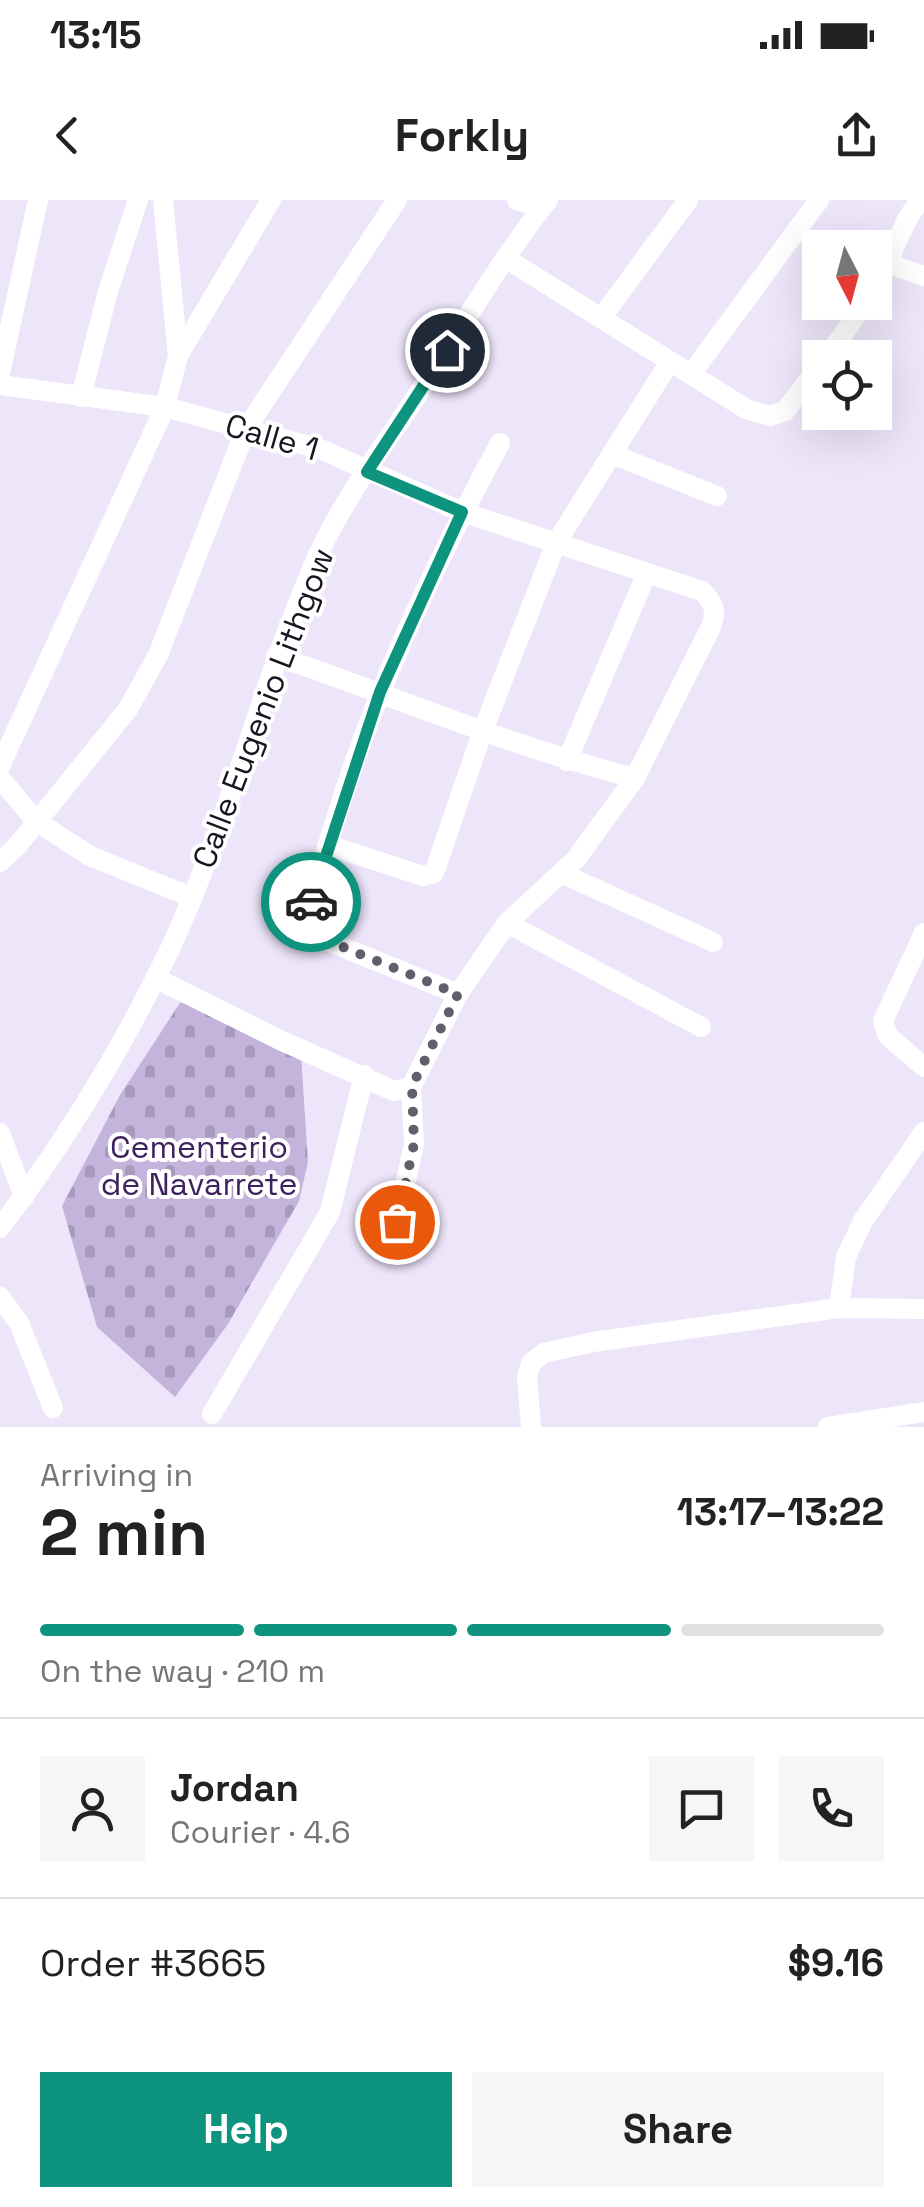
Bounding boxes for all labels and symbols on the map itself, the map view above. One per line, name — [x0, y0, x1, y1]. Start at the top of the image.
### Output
north arrow — [802, 230, 892, 320]
pin — [405, 308, 490, 393]
street label: Calle 1 — [221, 405, 323, 469]
street label: Calle Eugenio Lithgow — [183, 542, 343, 874]
courier — [261, 852, 361, 952]
park label: Cementerio de Navarrete — [101, 1127, 297, 1204]
pin — [355, 1180, 440, 1265]

